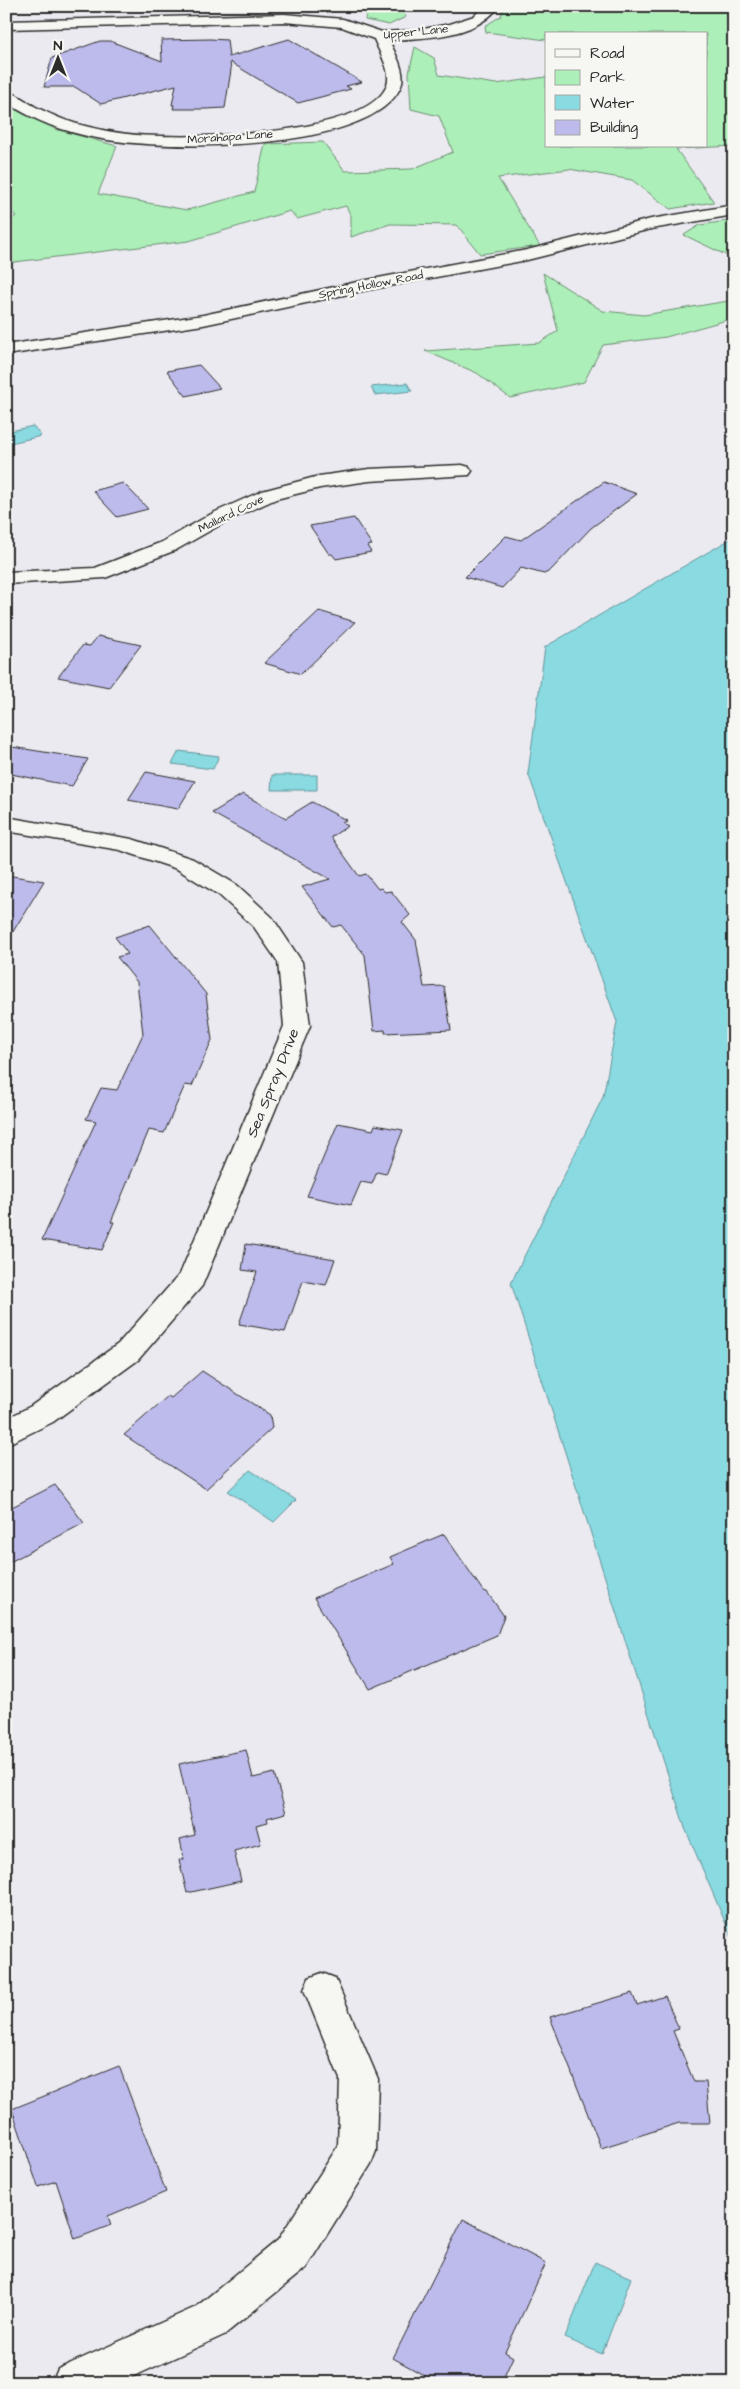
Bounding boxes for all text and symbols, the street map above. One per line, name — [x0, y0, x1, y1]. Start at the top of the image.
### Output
street label: Upper Lane — [383, 20, 450, 44]
north arrow — [32, 32, 82, 82]
legend — [545, 32, 708, 148]
text: N — [54, 36, 63, 56]
text: Road — [590, 43, 625, 64]
text: Park — [590, 67, 625, 88]
text: Water — [590, 93, 634, 114]
text: Building — [590, 117, 638, 139]
street label: Morahapa Lane — [187, 125, 274, 148]
street label: Spring Hollow Road — [317, 267, 425, 304]
street label: Mallard Cove — [195, 490, 267, 537]
street label: Sea Spray Drive — [242, 1025, 305, 1141]

